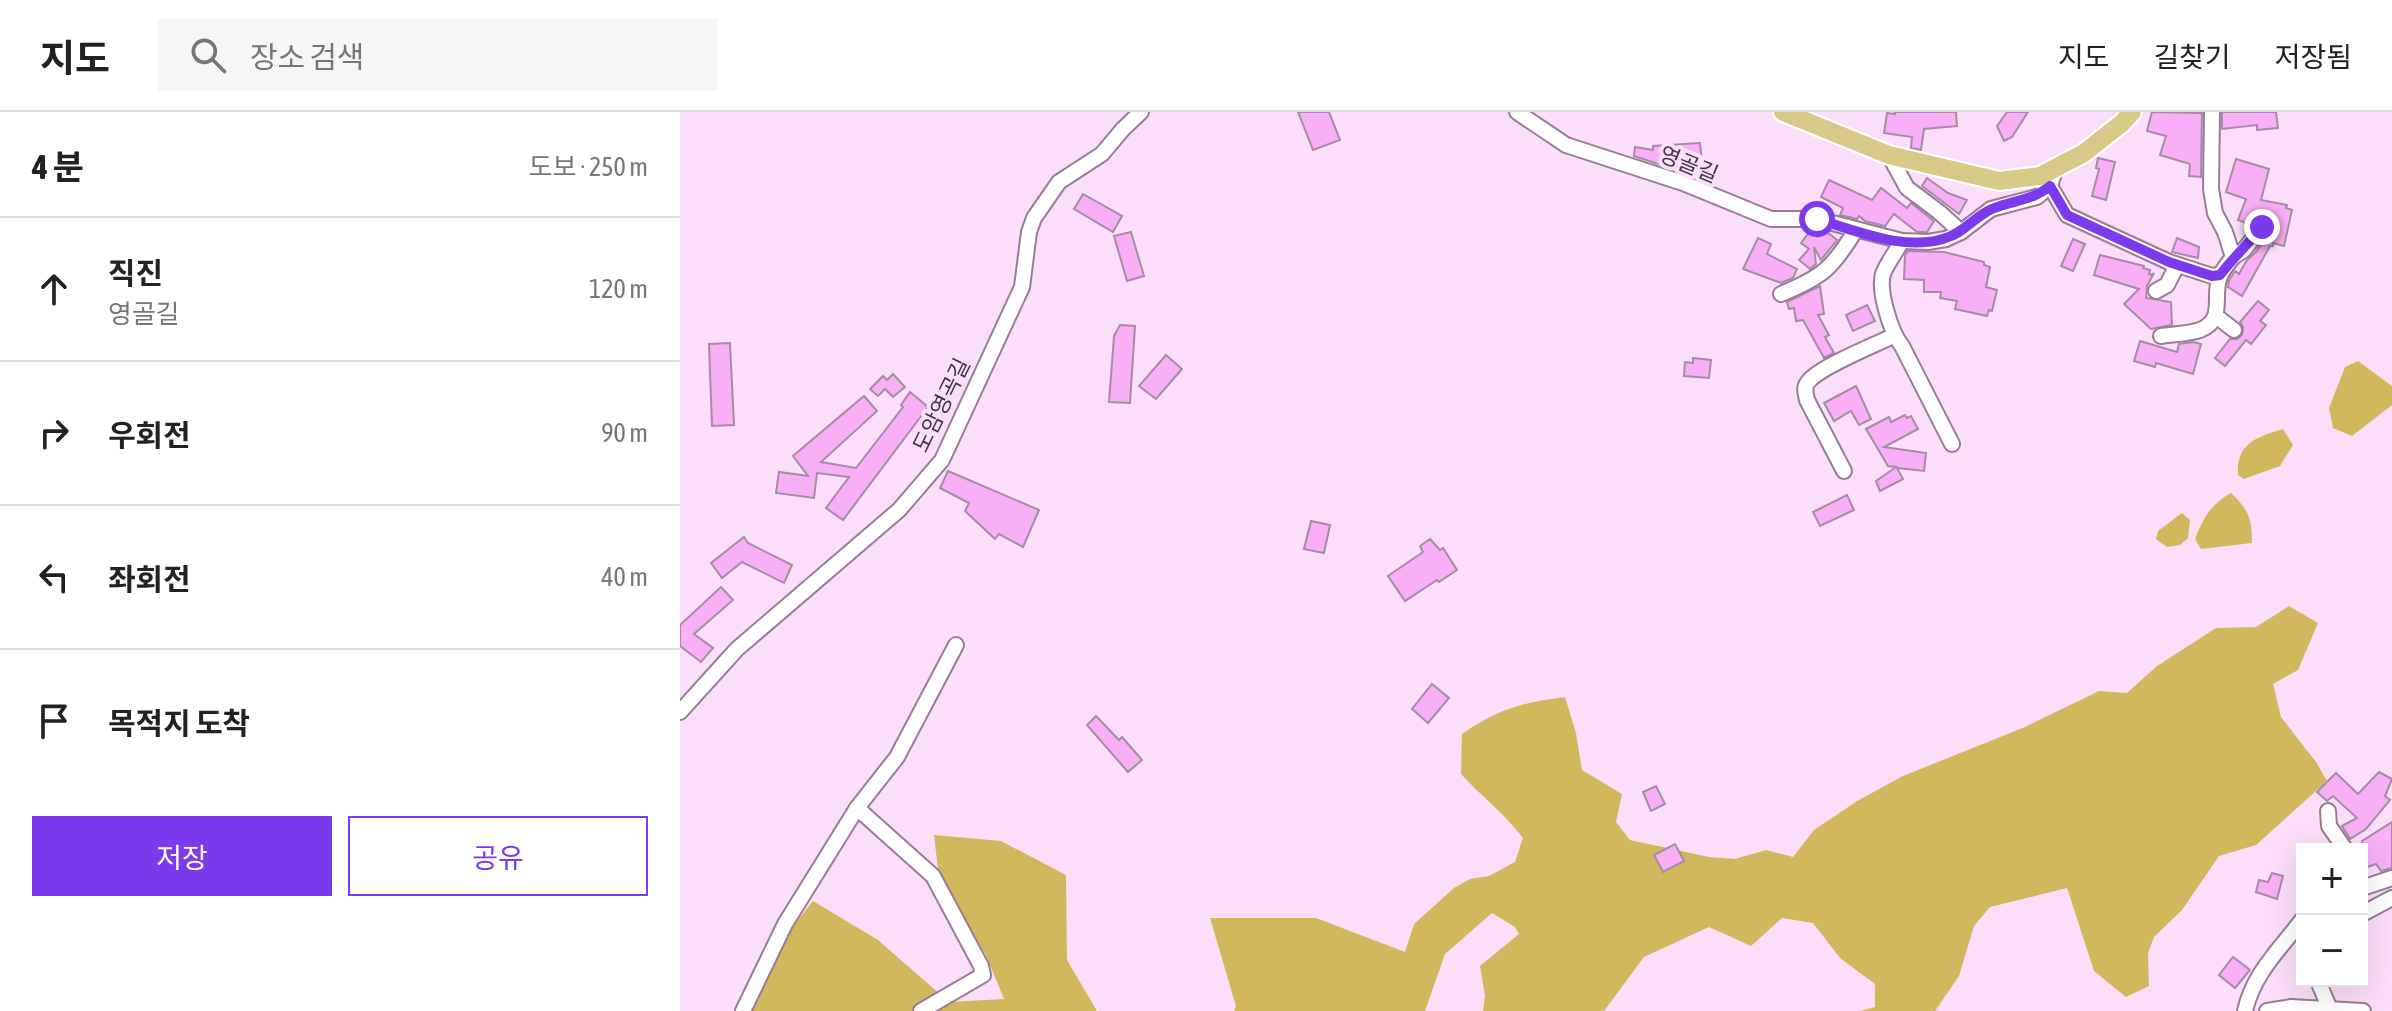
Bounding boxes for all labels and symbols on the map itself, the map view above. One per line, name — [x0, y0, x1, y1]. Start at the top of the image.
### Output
street label: 영골길 — [1656, 141, 1722, 187]
route start — [1799, 201, 1835, 237]
route end — [2244, 209, 2280, 245]
street label: 도암영곡길 — [907, 354, 975, 456]

